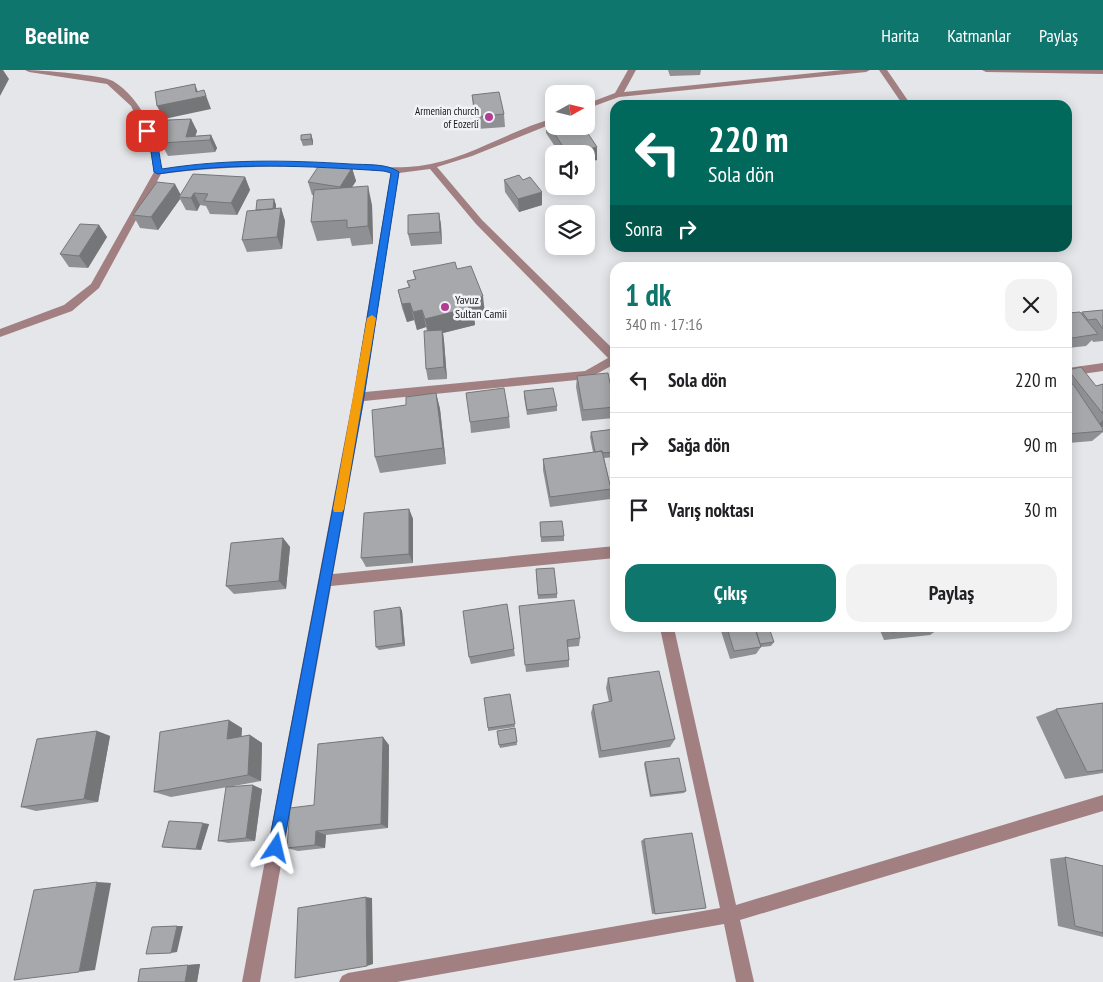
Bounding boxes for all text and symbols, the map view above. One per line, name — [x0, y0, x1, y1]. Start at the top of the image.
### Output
text: Beeline — [25, 20, 90, 51]
text: Harita — [881, 24, 919, 47]
text: Katmanlar — [947, 24, 1011, 47]
text: Paylaş — [1039, 24, 1078, 47]
north arrow — [545, 85, 595, 135]
map controls — [545, 85, 595, 255]
place label: Armenian church of Eozerli — [415, 104, 479, 131]
pin — [126, 110, 168, 152]
marker: Armenian church of Eozerli — [483, 111, 495, 123]
text: 220 m — [708, 116, 789, 162]
icon: arrive — [133, 117, 161, 145]
icon: left — [625, 120, 690, 185]
button: sound — [545, 145, 595, 195]
text: Sola dön — [708, 160, 774, 188]
button: layers — [545, 205, 595, 255]
icon: right — [673, 215, 701, 243]
text: Sonra — [625, 217, 663, 241]
text: 1 dk — [625, 275, 671, 314]
button: close — [1005, 279, 1057, 331]
place label: Yavuz Sultan Camii — [455, 292, 507, 321]
marker: Yavuz Sultan Camii — [439, 301, 451, 313]
text: 340 m · 17:16 — [625, 314, 703, 334]
icon: left — [625, 366, 653, 394]
text: Sola dön — [668, 368, 727, 392]
text: 220 m — [1015, 368, 1057, 392]
icon: right — [625, 431, 653, 459]
text: Sağa dön — [668, 433, 730, 457]
text: 90 m — [1024, 433, 1057, 457]
icon: arrive — [625, 496, 653, 524]
text: Varış noktası — [668, 498, 754, 522]
text: 30 m — [1024, 498, 1057, 522]
button: Çıkış — [625, 564, 836, 622]
button: Paylaş — [846, 564, 1057, 622]
position arrow — [249, 821, 301, 873]

